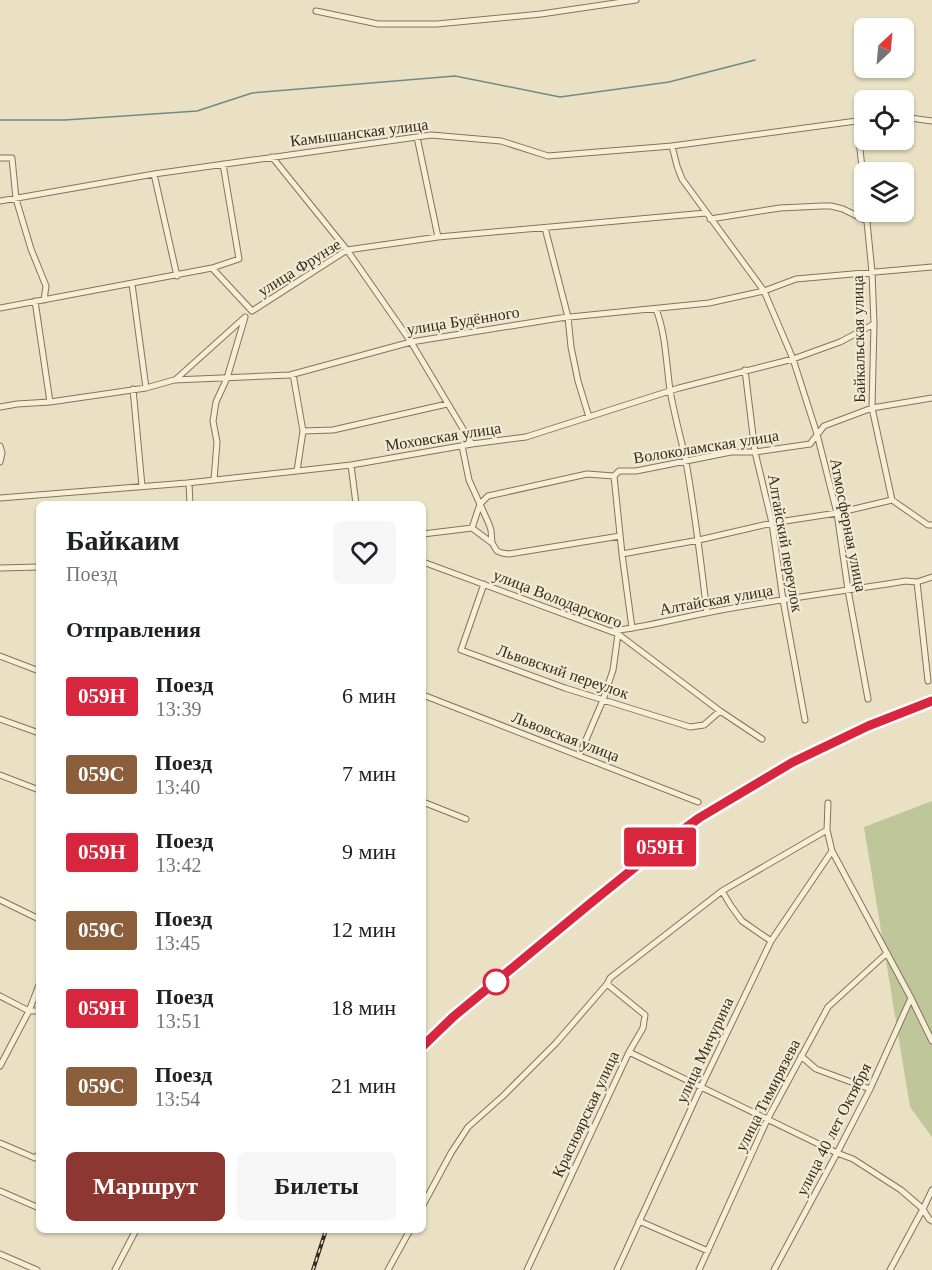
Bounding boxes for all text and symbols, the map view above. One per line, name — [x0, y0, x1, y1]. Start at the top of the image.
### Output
north arrow — [854, 18, 914, 78]
map controls — [854, 18, 914, 222]
button: locate — [854, 90, 914, 150]
street label: Камышанская улица — [289, 116, 429, 150]
button: layers — [854, 162, 914, 222]
street label: улица Фрунзе — [255, 235, 344, 300]
street label: Байкальская улица — [849, 275, 869, 403]
street label: улица Будённого — [406, 303, 521, 339]
street label: Моховская улица — [384, 419, 502, 455]
street label: Волоколамская улица — [632, 427, 780, 467]
street label: Атмосферная улица — [826, 457, 870, 593]
street label: Алтайский переулок — [764, 473, 806, 614]
button: heart — [333, 521, 396, 584]
text: Байкаим — [66, 525, 180, 556]
text: Поезд — [66, 563, 118, 585]
street label: улица Володарского — [490, 566, 625, 632]
street label: Алтайская улица — [658, 581, 774, 619]
text: Отправления — [66, 617, 201, 642]
street label: Львовский переулок — [494, 641, 631, 703]
text: Поезд — [156, 672, 213, 697]
text: 6 мин — [342, 683, 396, 708]
text: 059Н — [78, 684, 126, 708]
text: 13:39 — [156, 698, 201, 720]
street label: Львовская улица — [509, 708, 622, 766]
text: Поезд — [155, 750, 212, 775]
text: 7 мин — [342, 761, 396, 786]
text: 059С — [78, 762, 125, 786]
text: 13:40 — [155, 776, 200, 798]
text: Поезд — [156, 828, 213, 853]
line badge: 059Н — [618, 828, 702, 866]
text: 059Н — [636, 835, 684, 859]
text: 9 мин — [342, 839, 396, 864]
text: 059Н — [78, 840, 126, 864]
text: 13:42 — [156, 854, 201, 876]
text: Поезд — [155, 906, 212, 931]
text: 12 мин — [331, 917, 396, 942]
text: 059С — [78, 918, 125, 942]
text: 13:45 — [155, 932, 200, 954]
unlabelled marker — [483, 969, 509, 995]
text: Поезд — [156, 984, 213, 1009]
text: 18 мин — [331, 995, 396, 1020]
street label: улица Мичурина — [673, 995, 737, 1106]
text: 059Н — [78, 996, 126, 1020]
text: 13:51 — [156, 1010, 201, 1032]
street label: улица Тимирязева — [732, 1036, 804, 1154]
street label: Красноярская улица — [549, 1048, 623, 1180]
street label: улица 40 лет Октября — [793, 1060, 875, 1199]
text: Поезд — [155, 1062, 212, 1087]
text: 21 мин — [331, 1073, 396, 1098]
text: 059С — [78, 1074, 125, 1098]
text: 13:54 — [155, 1088, 200, 1110]
button: Маршрут — [66, 1152, 225, 1221]
button: Билеты — [237, 1152, 396, 1221]

